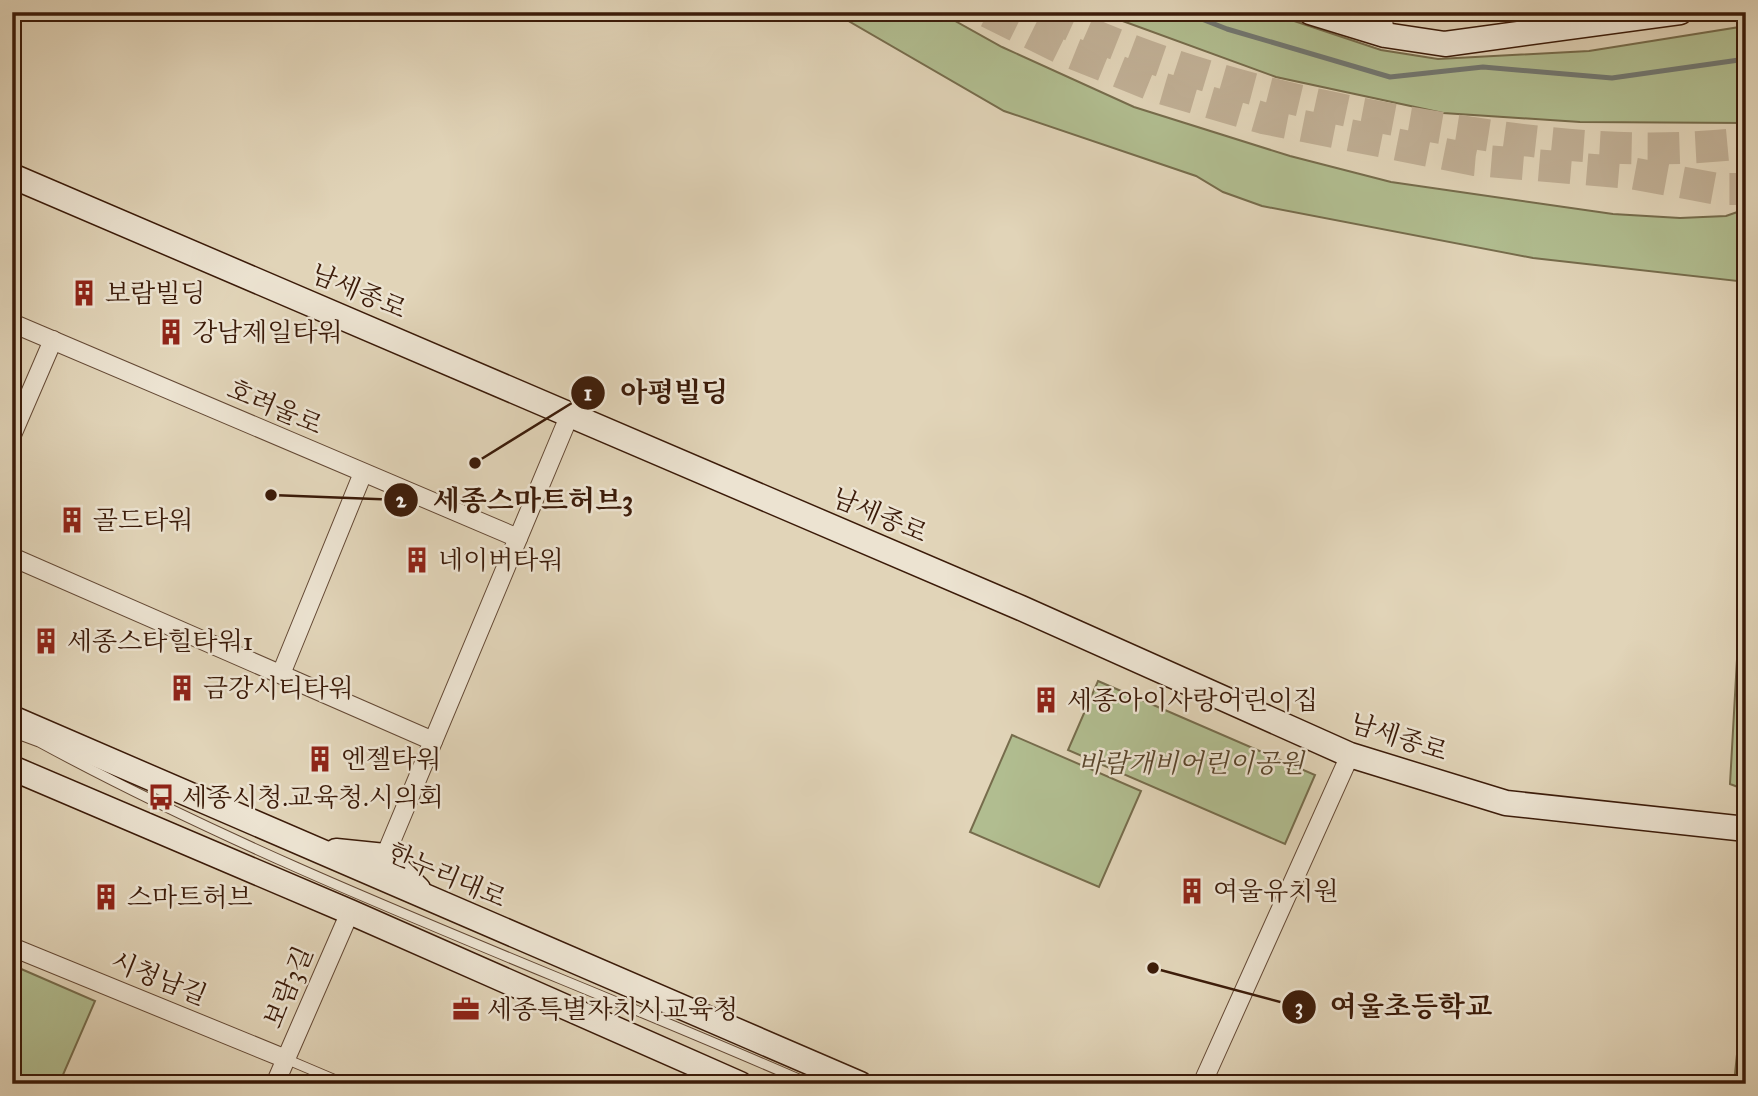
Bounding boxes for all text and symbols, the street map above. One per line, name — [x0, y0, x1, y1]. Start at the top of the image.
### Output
street label: 남세종로 — [307, 257, 411, 325]
place label: 보람빌딩 — [105, 277, 205, 309]
building icon: 보람빌딩 — [69, 278, 99, 308]
place label: 강남제일타워 — [192, 316, 343, 348]
building icon: 강남제일타워 — [156, 317, 186, 347]
callout: 아평빌딩 — [571, 368, 742, 417]
street label: 호려울로 — [223, 373, 327, 441]
text: 아평빌딩 — [620, 375, 728, 410]
text: 1 — [584, 380, 592, 406]
callout: 세종스마트허브3 — [384, 476, 647, 525]
street label: 남세종로 — [828, 481, 932, 549]
text: 세종스마트허브3 — [433, 483, 633, 518]
text: 2 — [396, 487, 407, 513]
place label: 골드타워 — [93, 504, 193, 536]
building icon: 골드타워 — [57, 505, 87, 535]
place label: 네이버타워 — [438, 544, 564, 576]
building icon: 네이버타워 — [402, 545, 432, 575]
place label: 세종스타힐타워1 — [67, 625, 253, 657]
building icon: 세종스타힐타워1 — [31, 626, 61, 656]
place label: 금강시티타워 — [203, 672, 354, 704]
building icon: 금강시티타워 — [167, 673, 197, 703]
place label: 세종아이사랑어린이집 — [1067, 684, 1318, 716]
building icon: 세종아이사랑어린이집 — [1031, 685, 1061, 715]
street label: 남세종로 — [1346, 706, 1452, 768]
place label: 엔젤타워 — [341, 743, 441, 775]
building icon: 엔젤타워 — [305, 744, 335, 774]
park label: 바람개비어린이공원 — [1078, 747, 1306, 779]
place label: 세종시청.교육청.시의회 — [182, 781, 444, 813]
bus stop icon: 세종시청.교육청.시의회 — [146, 782, 176, 812]
street label: 한누리대로 — [383, 836, 511, 914]
place label: 여울유치원 — [1213, 875, 1339, 907]
building icon: 여울유치원 — [1177, 876, 1207, 906]
place label: 스마트허브 — [127, 881, 253, 913]
building icon: 스마트허브 — [91, 882, 121, 912]
street label: 보람3길 — [257, 941, 319, 1033]
street label: 시청남길 — [106, 944, 212, 1012]
callout: 여울초등학교 — [1281, 982, 1506, 1031]
text: 여울초등학교 — [1330, 989, 1492, 1024]
place label: 세종특별자치시교육청 — [487, 993, 738, 1025]
office icon: 세종특별자치시교육청 — [451, 994, 481, 1024]
text: 3 — [1295, 994, 1303, 1020]

